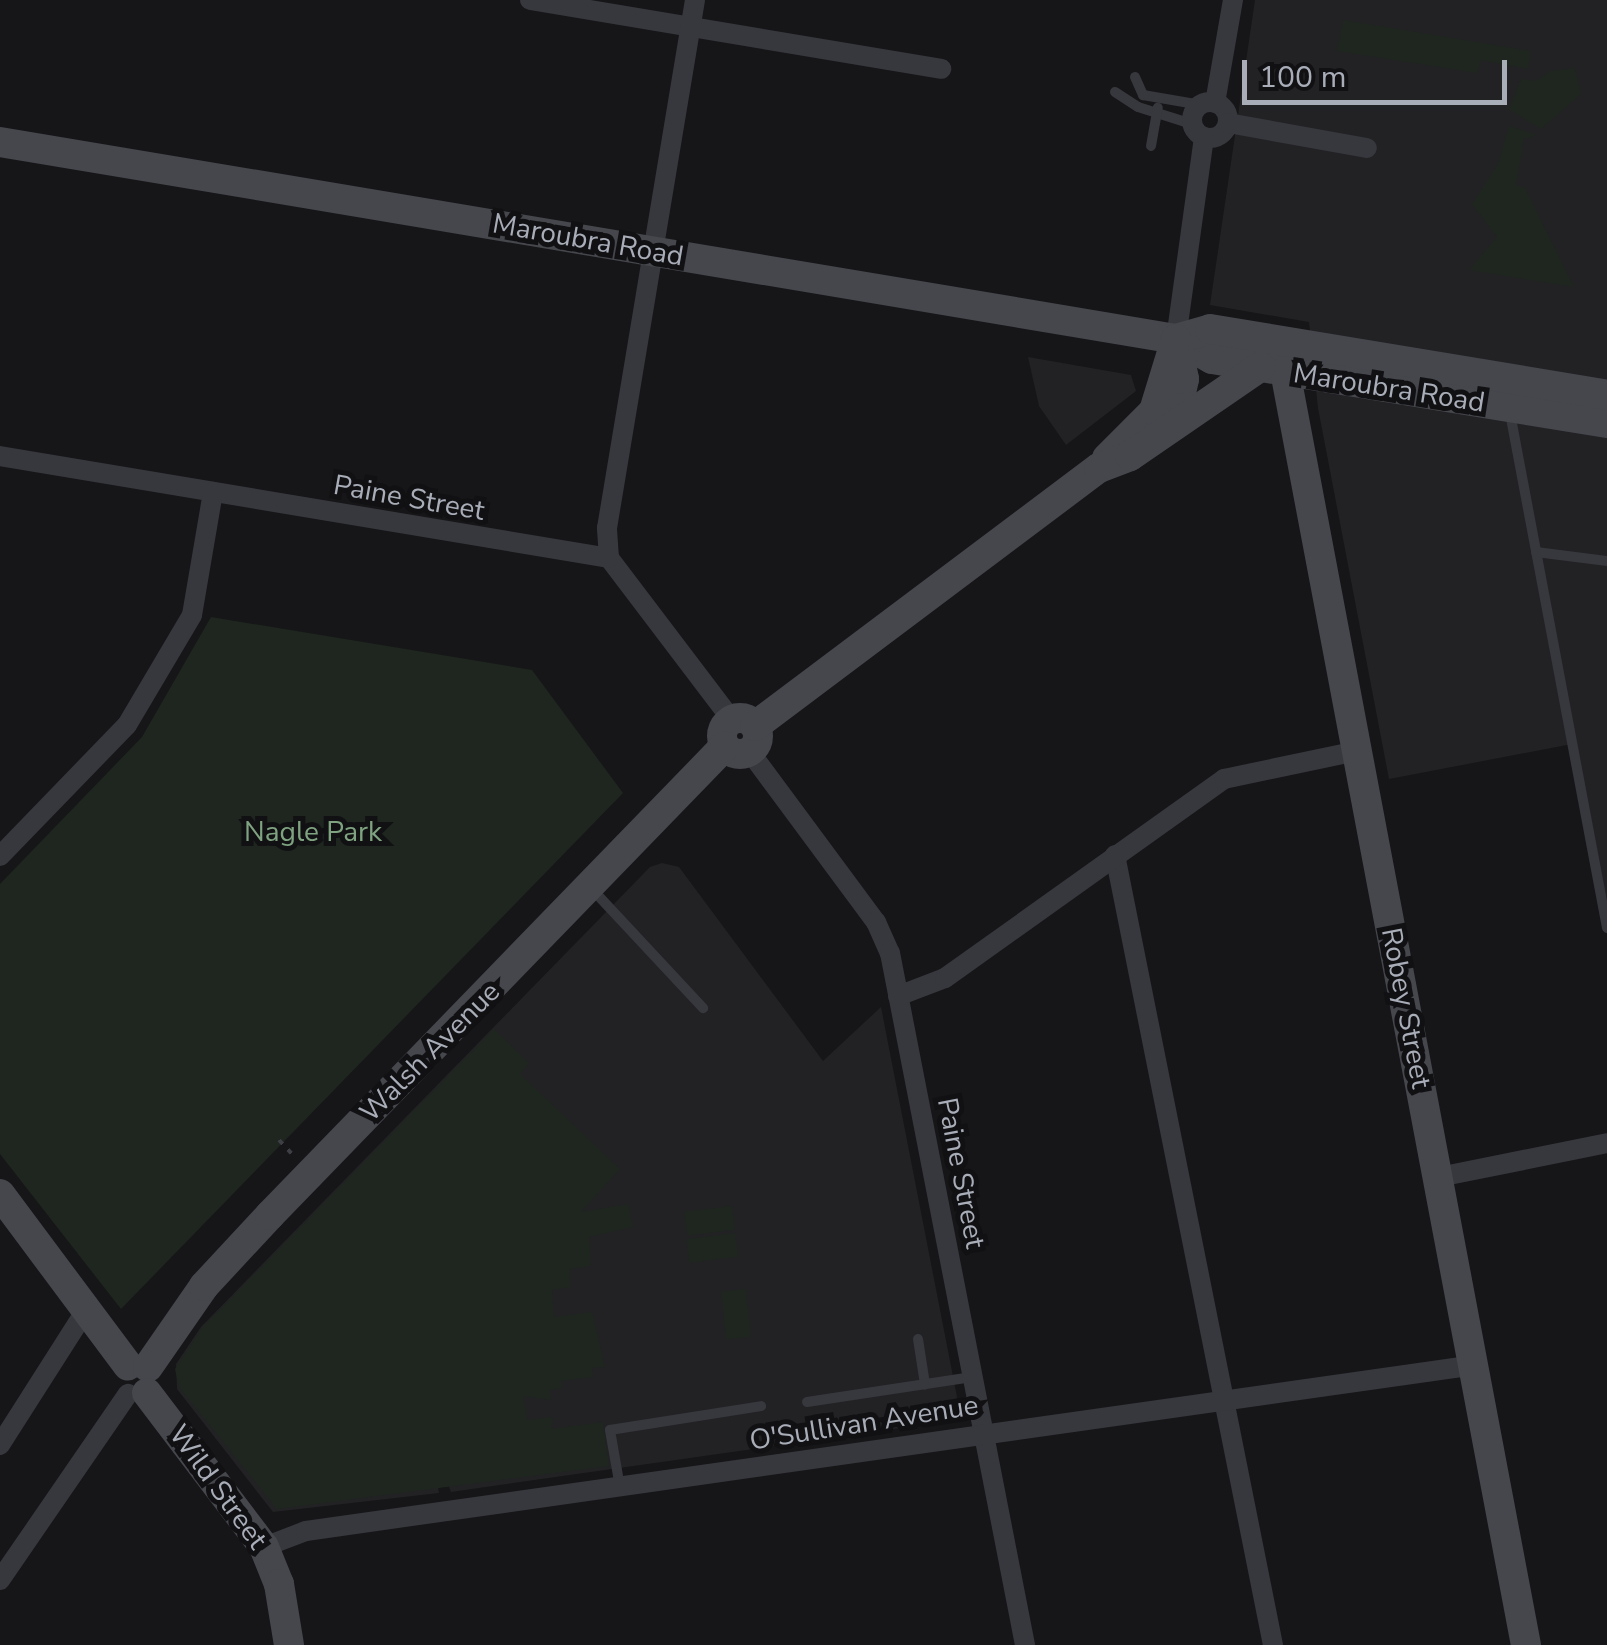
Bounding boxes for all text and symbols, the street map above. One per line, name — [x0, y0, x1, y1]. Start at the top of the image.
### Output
scale bar — [1247, 40, 1512, 102]
text: 100 m — [1259, 57, 1346, 98]
street label: Maroubra Road — [490, 207, 686, 273]
street label: Maroubra Road — [1291, 356, 1487, 420]
street label: Paine Street — [331, 468, 487, 528]
park label: Nagle Park — [244, 815, 382, 849]
street label: Robey Street — [1374, 925, 1438, 1091]
street label: Walsh Avenue — [353, 975, 507, 1129]
street label: Paine Street — [930, 1095, 992, 1251]
street label: O'Sullivan Avenue — [747, 1388, 981, 1458]
street label: Wild Street — [162, 1418, 274, 1556]

